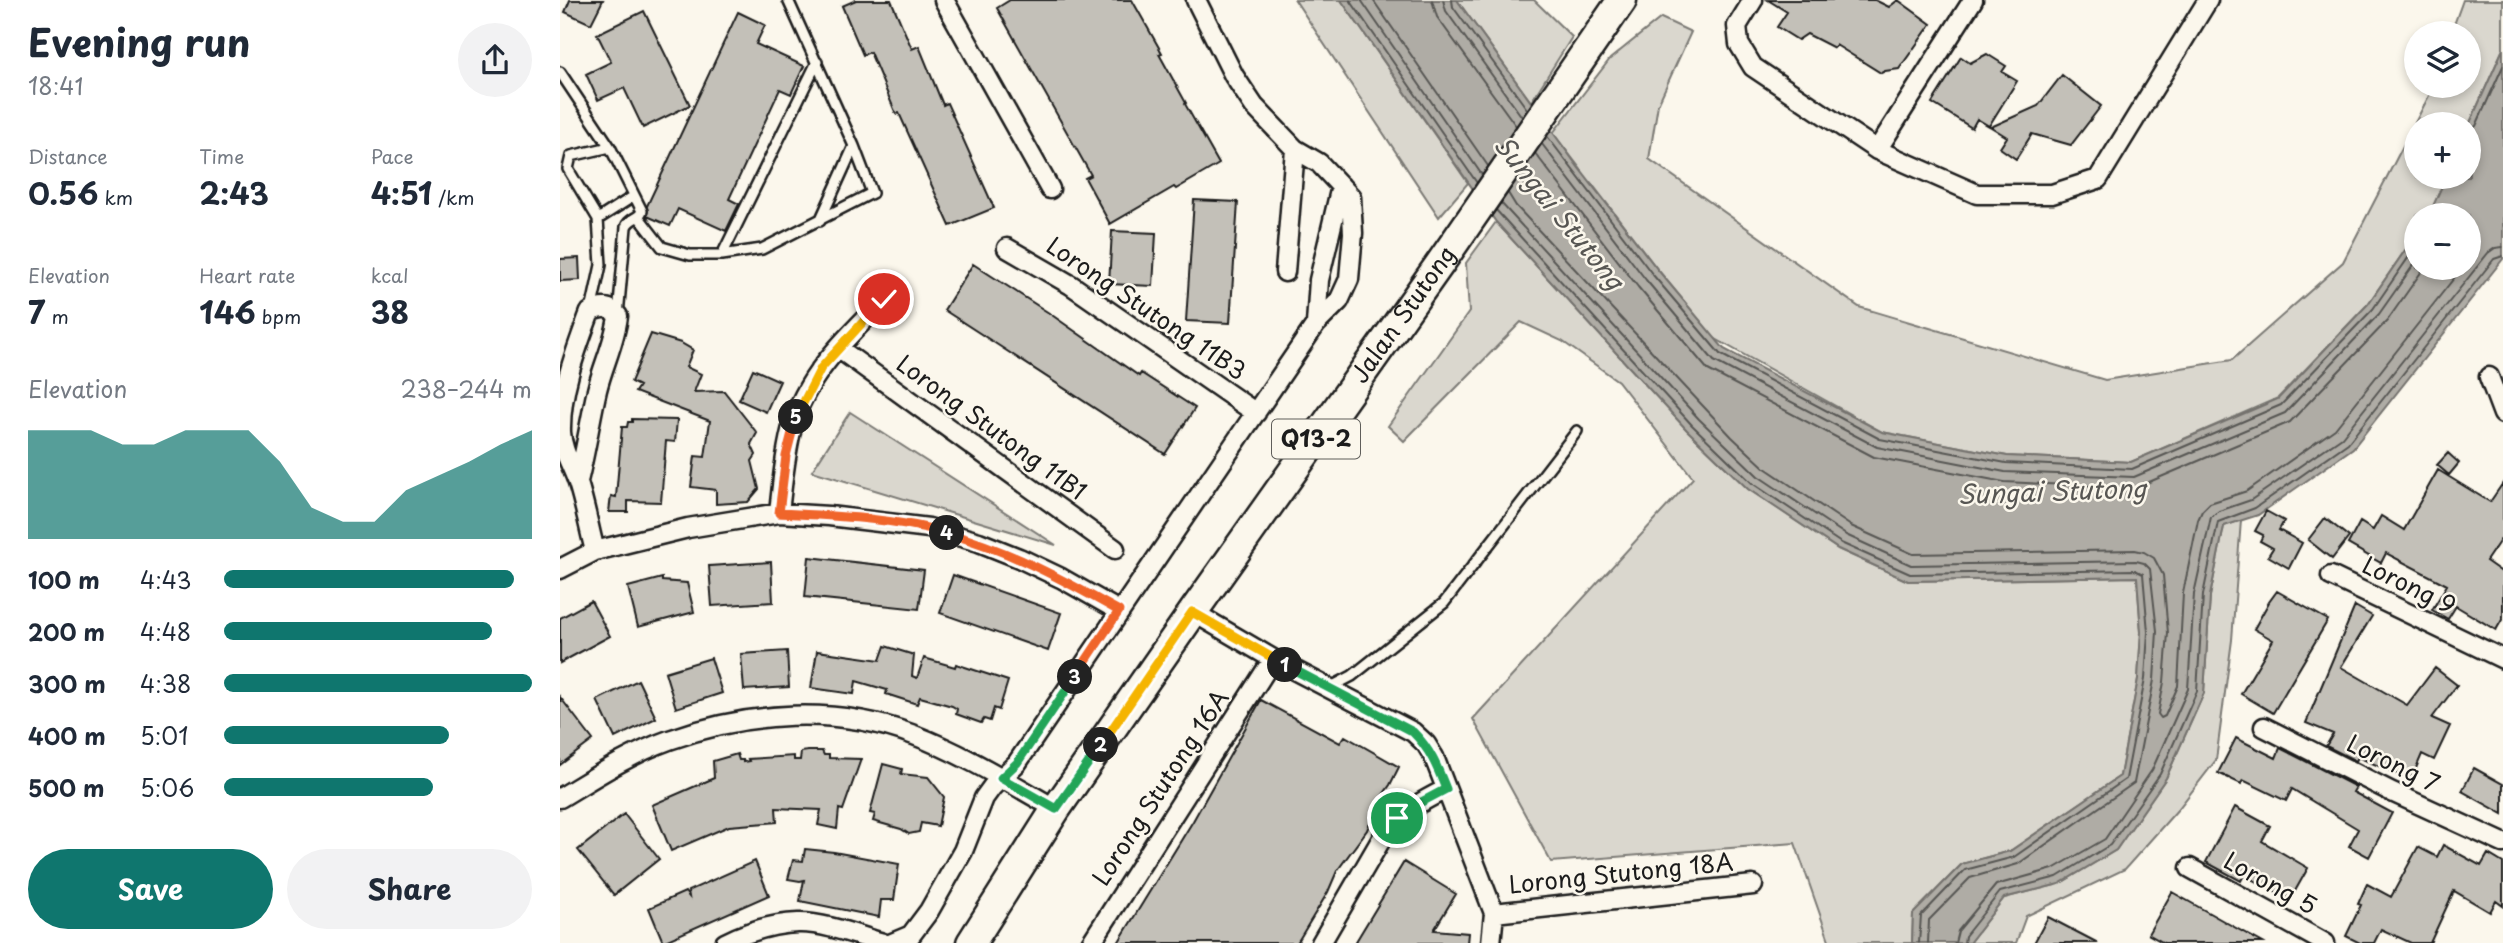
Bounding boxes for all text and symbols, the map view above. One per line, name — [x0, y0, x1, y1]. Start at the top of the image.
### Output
text: Evening run — [28, 13, 250, 70]
map controls — [2404, 21, 2481, 280]
button: layers — [2404, 21, 2481, 98]
button: share — [458, 23, 532, 97]
text: 18:41 — [28, 68, 83, 103]
button: + — [2404, 112, 2481, 189]
water label: Sungai Stutong — [1486, 126, 1636, 299]
text: Distance — [28, 142, 108, 170]
text: Time — [199, 142, 244, 170]
text: Pace — [371, 142, 414, 170]
text: 0.56 — [28, 170, 98, 215]
text: 2:43 — [199, 170, 269, 215]
text: 4:51 — [371, 170, 432, 215]
text: km — [98, 183, 133, 211]
text: /km — [432, 183, 475, 211]
button: − — [2404, 203, 2481, 280]
street label: Lorong Stutong 11B3 — [1040, 227, 1254, 388]
street label: Jalan Stutong — [1341, 238, 1463, 390]
text: Elevation — [28, 261, 110, 289]
text: Heart rate — [199, 261, 295, 289]
text: kcal — [371, 261, 409, 289]
pin — [854, 269, 914, 329]
icon: check — [865, 280, 903, 318]
text: 7 — [28, 289, 45, 334]
text: 146 — [199, 289, 256, 334]
text: 38 — [371, 289, 409, 334]
text: m — [45, 302, 69, 330]
text: bpm — [256, 302, 301, 330]
street label: Lorong Stutong 11B1 — [890, 345, 1095, 508]
text: Elevation — [28, 371, 127, 406]
text: 238–244 m — [401, 371, 532, 406]
pin: 5 — [778, 400, 814, 434]
text: 5 — [789, 402, 802, 430]
road number: Q13-2 — [1272, 420, 1360, 458]
water label: Sungai Stutong — [1957, 468, 2148, 513]
pin: 4 — [930, 516, 964, 550]
text: 4 — [940, 518, 953, 546]
street label: Lorong 9 — [2357, 546, 2463, 622]
text: 100 m — [28, 562, 100, 597]
text: 4:43 — [140, 562, 192, 597]
text: 200 m — [28, 614, 105, 649]
text: 4:48 — [140, 614, 191, 649]
pin: 1 — [1268, 648, 1302, 682]
text: 1 — [1280, 650, 1289, 678]
pin: 3 — [1058, 660, 1092, 694]
text: 3 — [1068, 662, 1081, 690]
text: 300 m — [28, 666, 106, 701]
text: 4:38 — [140, 666, 191, 701]
street label: Lorong Stutong 16A — [1082, 682, 1236, 892]
text: 400 m — [28, 718, 106, 753]
text: 5:01 — [140, 718, 188, 753]
street label: Lorong 7 — [2341, 724, 2447, 800]
pin: 2 — [1084, 728, 1118, 762]
text: 2 — [1094, 730, 1107, 758]
text: 500 m — [28, 770, 105, 805]
text: 5:06 — [140, 770, 194, 805]
pin — [1367, 788, 1427, 848]
icon: arrive — [1378, 799, 1416, 837]
street label: Lorong Stutong 18A — [1507, 842, 1735, 902]
street label: Lorong 5 — [2218, 842, 2324, 923]
button: Save — [28, 849, 273, 929]
button: Share — [287, 849, 532, 929]

